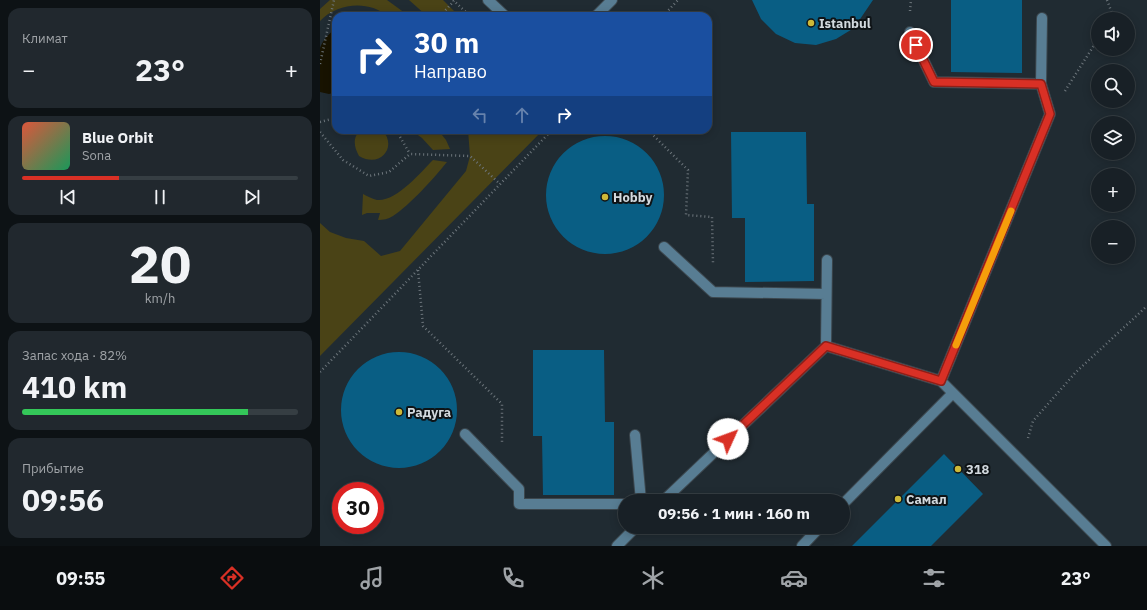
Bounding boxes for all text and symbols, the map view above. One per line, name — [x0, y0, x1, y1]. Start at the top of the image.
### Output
map controls — [1091, 12, 1135, 264]
button: sound — [1091, 12, 1135, 56]
place label: Istanbul — [819, 15, 871, 32]
marker: Istanbul — [806, 18, 816, 28]
text: 30 m — [414, 24, 479, 61]
icon: right — [348, 28, 400, 80]
pin — [899, 28, 933, 62]
text: Климат — [22, 30, 68, 47]
icon: arrive — [905, 34, 927, 56]
text: 23° — [135, 50, 185, 89]
text: − — [22, 55, 35, 84]
text: + — [285, 55, 298, 84]
text: Направо — [414, 60, 487, 83]
button: search — [1091, 64, 1135, 108]
icon: left — [469, 104, 491, 126]
icon: ahead — [511, 104, 533, 126]
icon: right — [553, 104, 575, 126]
button: layers — [1091, 116, 1135, 160]
text: Blue Orbit — [82, 128, 153, 147]
text: Sona — [82, 147, 111, 164]
button: + — [1091, 168, 1135, 212]
icon: previous — [57, 186, 79, 208]
icon: pause — [149, 186, 171, 208]
icon: next — [241, 186, 263, 208]
place label: Hobby — [613, 189, 652, 206]
marker: Hobby — [600, 192, 610, 202]
button: − — [1091, 220, 1135, 264]
text: 20 — [129, 230, 191, 297]
text: km/h — [145, 290, 175, 307]
text: Запас хода · 82% — [22, 347, 127, 364]
text: 410 km — [22, 367, 127, 406]
place label: Радуга — [407, 404, 451, 421]
marker: Радуга — [394, 407, 404, 417]
position arrow — [707, 418, 749, 460]
text: Прибытие — [22, 460, 84, 477]
place label: 318 — [966, 461, 990, 478]
marker: 318 — [953, 464, 963, 474]
text: 09:56 — [22, 480, 104, 519]
speed limit sign: 30 — [332, 482, 384, 534]
place label: Самал — [906, 491, 947, 508]
marker: Самал — [893, 494, 903, 504]
text: 09:56 · 1 мин · 160 m — [658, 504, 810, 523]
icon: directions — [218, 564, 246, 592]
icon: music — [358, 564, 386, 592]
icon: phone — [499, 564, 527, 592]
icon: climate — [639, 564, 667, 592]
icon: car — [780, 564, 808, 592]
icon: filters — [920, 564, 948, 592]
text: 09:55 — [56, 567, 105, 590]
text: 23° — [1061, 567, 1091, 590]

